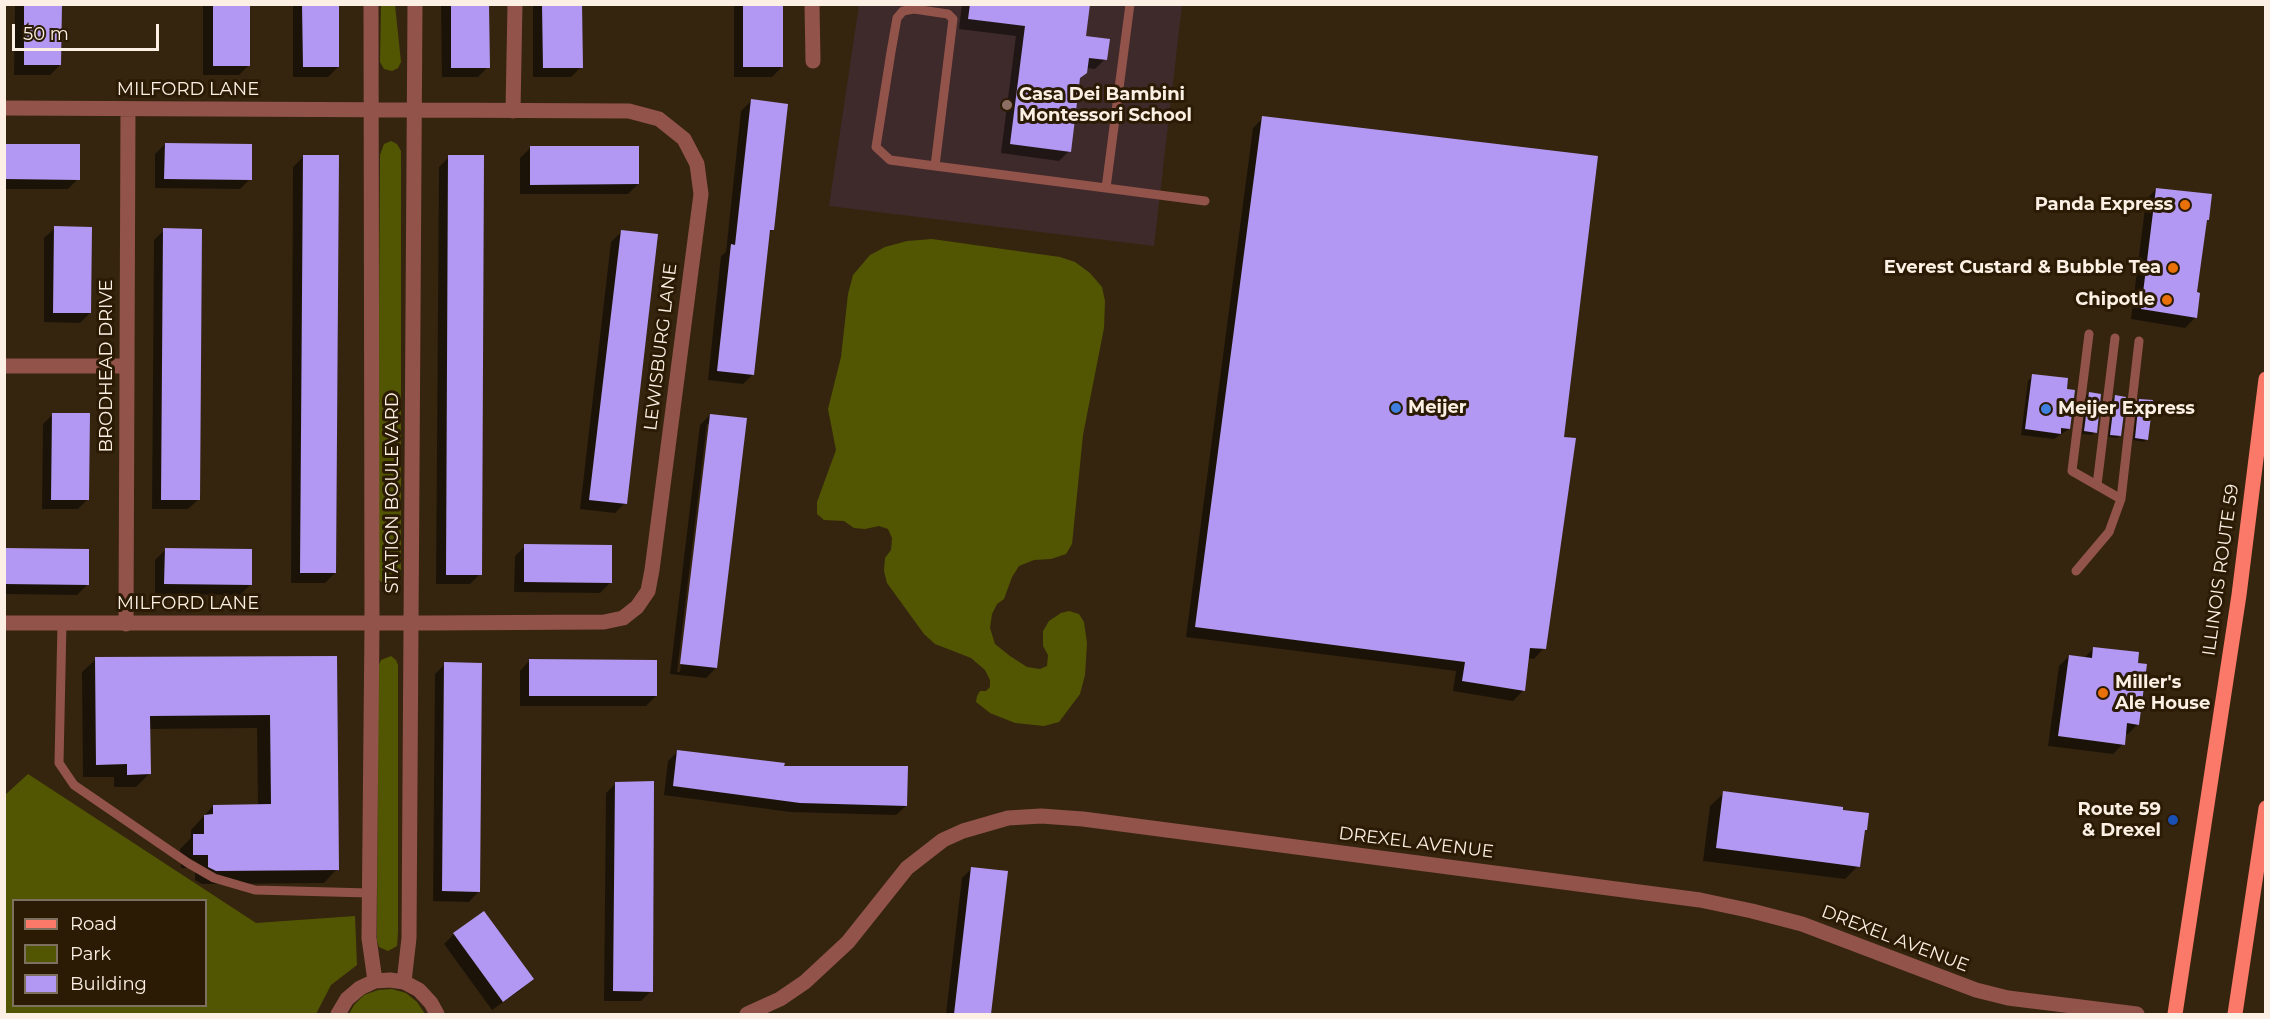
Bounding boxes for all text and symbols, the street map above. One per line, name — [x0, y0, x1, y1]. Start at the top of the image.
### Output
scale bar — [15, 12, 162, 50]
text: 50 m — [23, 23, 69, 45]
street label: MILFORD LANE — [117, 79, 259, 101]
place label: Casa Dei Bambini Montessori School — [1019, 84, 1192, 127]
marker: Casa Dei Bambini Montessori School — [1000, 98, 1014, 112]
place label: Panda Express — [2035, 194, 2173, 216]
marker: Panda Express — [2178, 198, 2192, 212]
place label: Everest Custard & Bubble Tea — [1884, 257, 2161, 279]
marker: Everest Custard & Bubble Tea — [2166, 261, 2180, 275]
street label: LEWISBURG LANE — [640, 262, 682, 432]
street label: BRODHEAD DRIVE — [96, 279, 118, 453]
place label: Chipotle — [2075, 289, 2155, 311]
marker: Chipotle — [2160, 293, 2174, 307]
street label: STATION BOULEVARD — [382, 392, 404, 594]
place label: Meijer — [1408, 397, 1467, 419]
place label: Meijer Express — [2058, 398, 2195, 420]
marker: Meijer — [1389, 401, 1403, 415]
marker: Meijer Express — [2039, 402, 2053, 416]
street label: ILLINOIS ROUTE 59 — [2198, 483, 2244, 657]
street label: MILFORD LANE — [117, 593, 259, 615]
place label: Miller's Ale House — [2115, 672, 2210, 714]
marker: Miller's Ale House — [2096, 686, 2110, 700]
place label: Route 59 & Drexel — [2077, 799, 2161, 842]
marker: Route 59 & Drexel — [2166, 813, 2180, 827]
street label: DREXEL AVENUE — [1337, 823, 1495, 863]
legend — [12, 899, 207, 1007]
street label: DREXEL AVENUE — [1818, 901, 1972, 977]
text: Road — [70, 913, 117, 935]
text: Park — [70, 943, 111, 965]
text: Building — [70, 973, 147, 995]

